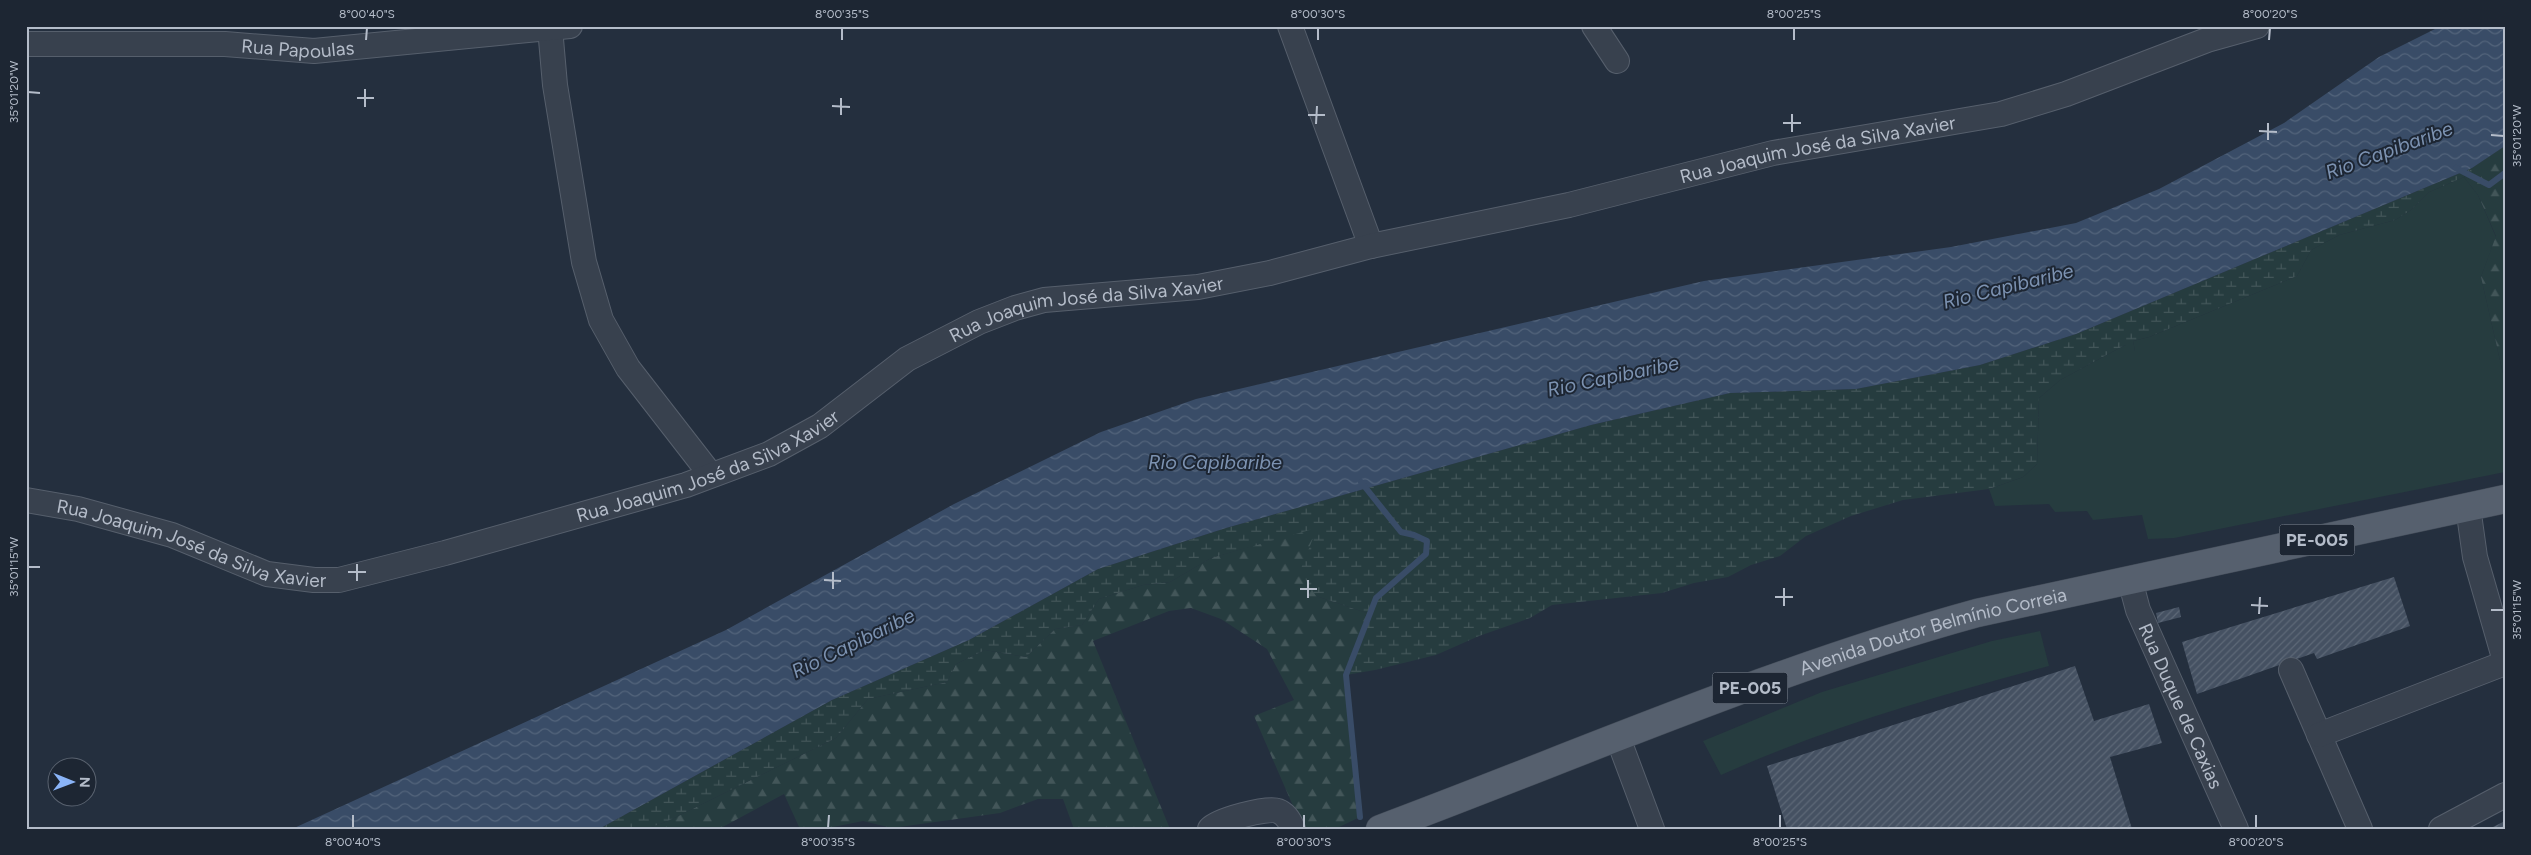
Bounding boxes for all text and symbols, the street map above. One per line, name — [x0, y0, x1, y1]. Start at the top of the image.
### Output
text: 8°00'40"S — [339, 7, 395, 21]
text: 8°00'35"S — [815, 7, 869, 21]
text: 8°00'30"S — [1290, 7, 1346, 21]
text: 8°00'25"S — [1767, 7, 1821, 21]
text: 8°00'20"S — [2242, 7, 2298, 21]
street label: Rua Papoulas — [241, 34, 355, 63]
text: 35°01'20"W — [7, 60, 21, 123]
text: 35°01'20"W — [2510, 104, 2524, 167]
street label: Rua Joaquim José da Silva Xavier — [1677, 110, 1958, 188]
water label: Rio Capibaribe — [2322, 116, 2456, 184]
water label: Rio Capibaribe — [1940, 258, 2076, 314]
street label: Rua Joaquim José da Silva Xavier — [945, 271, 1226, 347]
water label: Rio Capibaribe — [1545, 350, 1681, 402]
street label: Rua Joaquim José da Silva Xavier — [573, 404, 844, 527]
water label: Rio Capibaribe — [1148, 450, 1282, 474]
street label: Rua Joaquim José da Silva Xavier — [55, 494, 327, 592]
road number: PE-005 — [2280, 524, 2354, 556]
text: 35°01'15"W — [7, 536, 21, 597]
text: 35°01'15"W — [2510, 579, 2524, 640]
street label: Avenida Doutor Belmínio Correia — [1796, 582, 2069, 680]
water label: Rio Capibaribe — [787, 603, 919, 683]
street label: Rua Duque de Caxias — [2134, 619, 2228, 792]
road number: PE-005 — [1712, 672, 1788, 704]
north arrow — [48, 758, 98, 808]
text: N — [76, 777, 93, 788]
text: 8°00'40"S — [325, 835, 381, 849]
text: 8°00'35"S — [801, 835, 855, 849]
text: 8°00'30"S — [1276, 835, 1332, 849]
text: 8°00'25"S — [1753, 835, 1807, 849]
text: 8°00'20"S — [2228, 835, 2284, 849]

